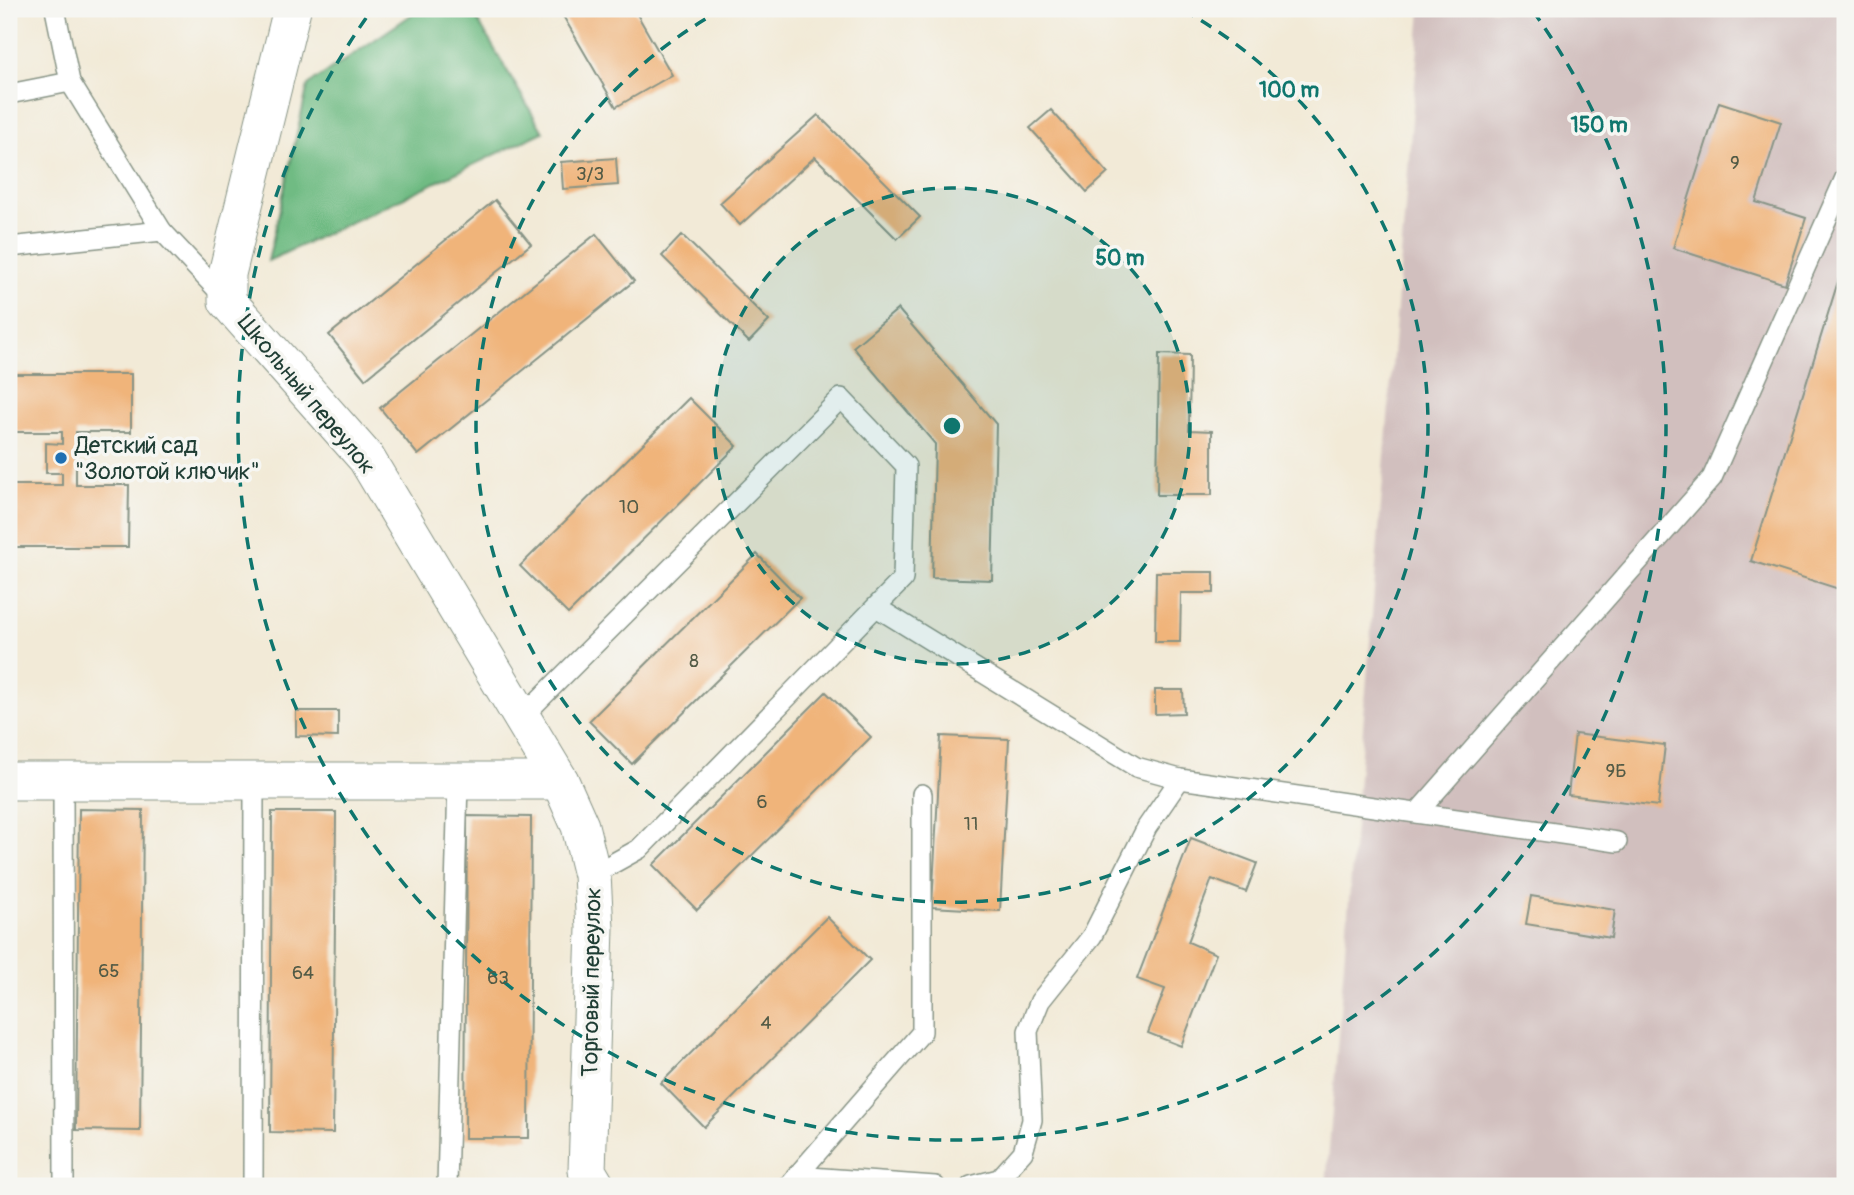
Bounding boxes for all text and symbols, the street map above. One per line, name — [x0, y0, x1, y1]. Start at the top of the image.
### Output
text: 100 m — [1259, 77, 1319, 104]
text: 150 m — [1570, 112, 1628, 139]
house number: 9 — [1730, 151, 1740, 175]
house number: 3/3 — [576, 162, 604, 186]
text: 50 m — [1096, 245, 1145, 272]
street label: Школьный переулок — [231, 309, 382, 480]
centre of rings — [940, 414, 964, 438]
place label: Детский сад "Золотой ключик" — [74, 431, 260, 486]
marker: Детский сад "Золотой ключик" — [53, 450, 69, 466]
house number: 10 — [619, 495, 639, 519]
house number: 8 — [689, 649, 699, 673]
house number: 9Б — [1605, 759, 1627, 783]
house number: 6 — [756, 790, 768, 814]
house number: 11 — [964, 812, 978, 836]
street label: Торговый переулок — [575, 887, 608, 1077]
house number: 65 — [98, 959, 120, 983]
house number: 64 — [292, 961, 314, 985]
house number: 63 — [487, 966, 509, 990]
house number: 4 — [760, 1011, 772, 1035]

